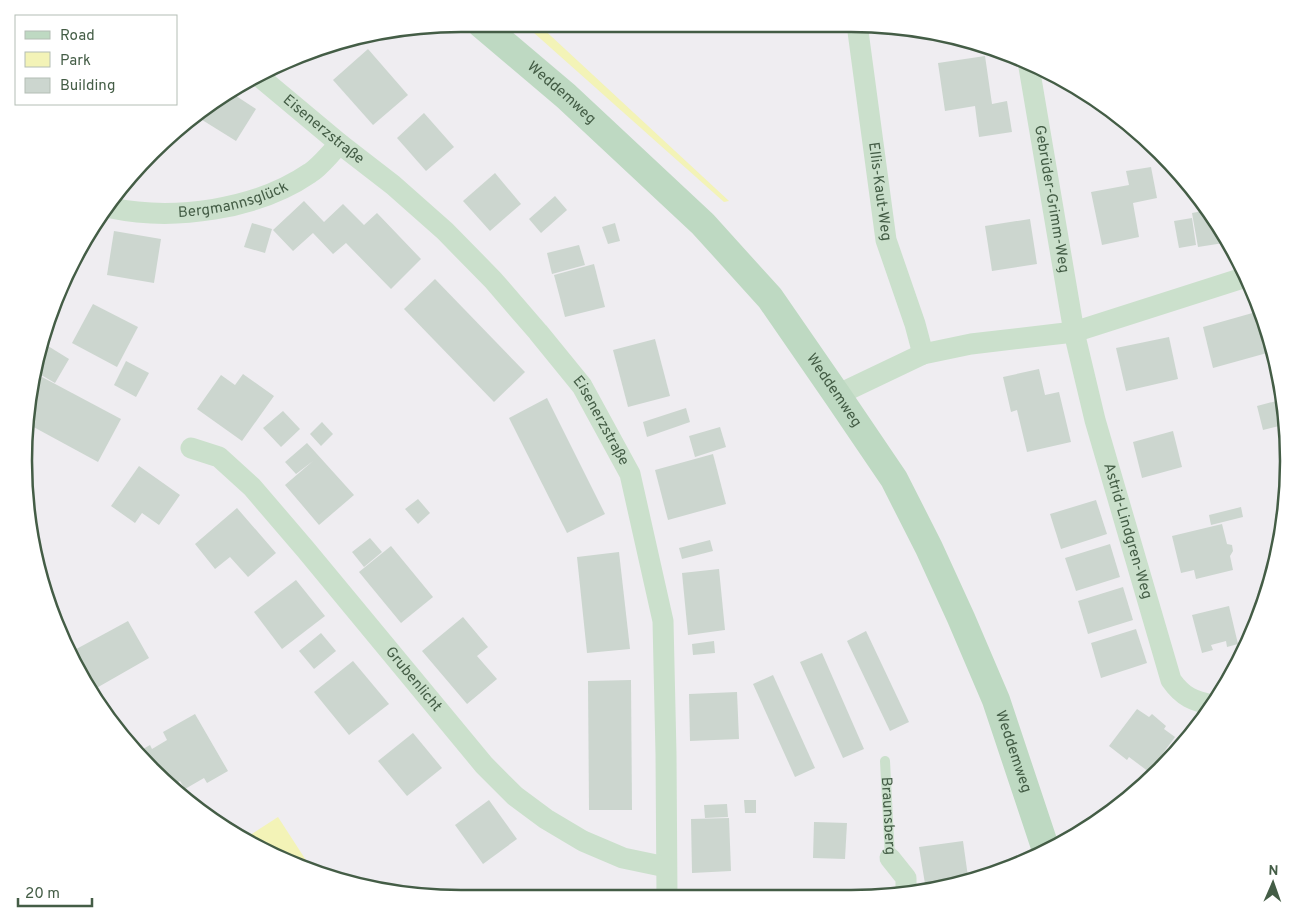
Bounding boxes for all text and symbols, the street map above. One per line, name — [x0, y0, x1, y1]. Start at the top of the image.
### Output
legend — [15, 15, 178, 105]
text: Road — [60, 27, 95, 46]
text: Park — [60, 52, 91, 71]
street label: Weddemweg — [523, 58, 600, 129]
text: Building — [60, 77, 115, 96]
street label: Eisenerzstraße — [279, 91, 368, 169]
street label: Gebrüder-Grimm-Weg — [1030, 124, 1073, 274]
street label: Ellis-Kaut-Weg — [863, 141, 896, 242]
street label: Bergmannsglück — [177, 178, 292, 222]
street label: Weddemweg — [802, 350, 866, 431]
street label: Eisenerzstraße — [568, 372, 633, 469]
street label: Astrid-Lindgren-Weg — [1099, 461, 1156, 601]
street label: Grubenlicht — [381, 643, 446, 716]
street label: Weddemweg — [991, 708, 1036, 795]
street label: Braunsberg — [876, 776, 899, 855]
north arrow — [1248, 858, 1298, 908]
text: N — [1268, 863, 1279, 880]
scale bar — [18, 876, 91, 908]
text: 20 m — [25, 885, 60, 904]

